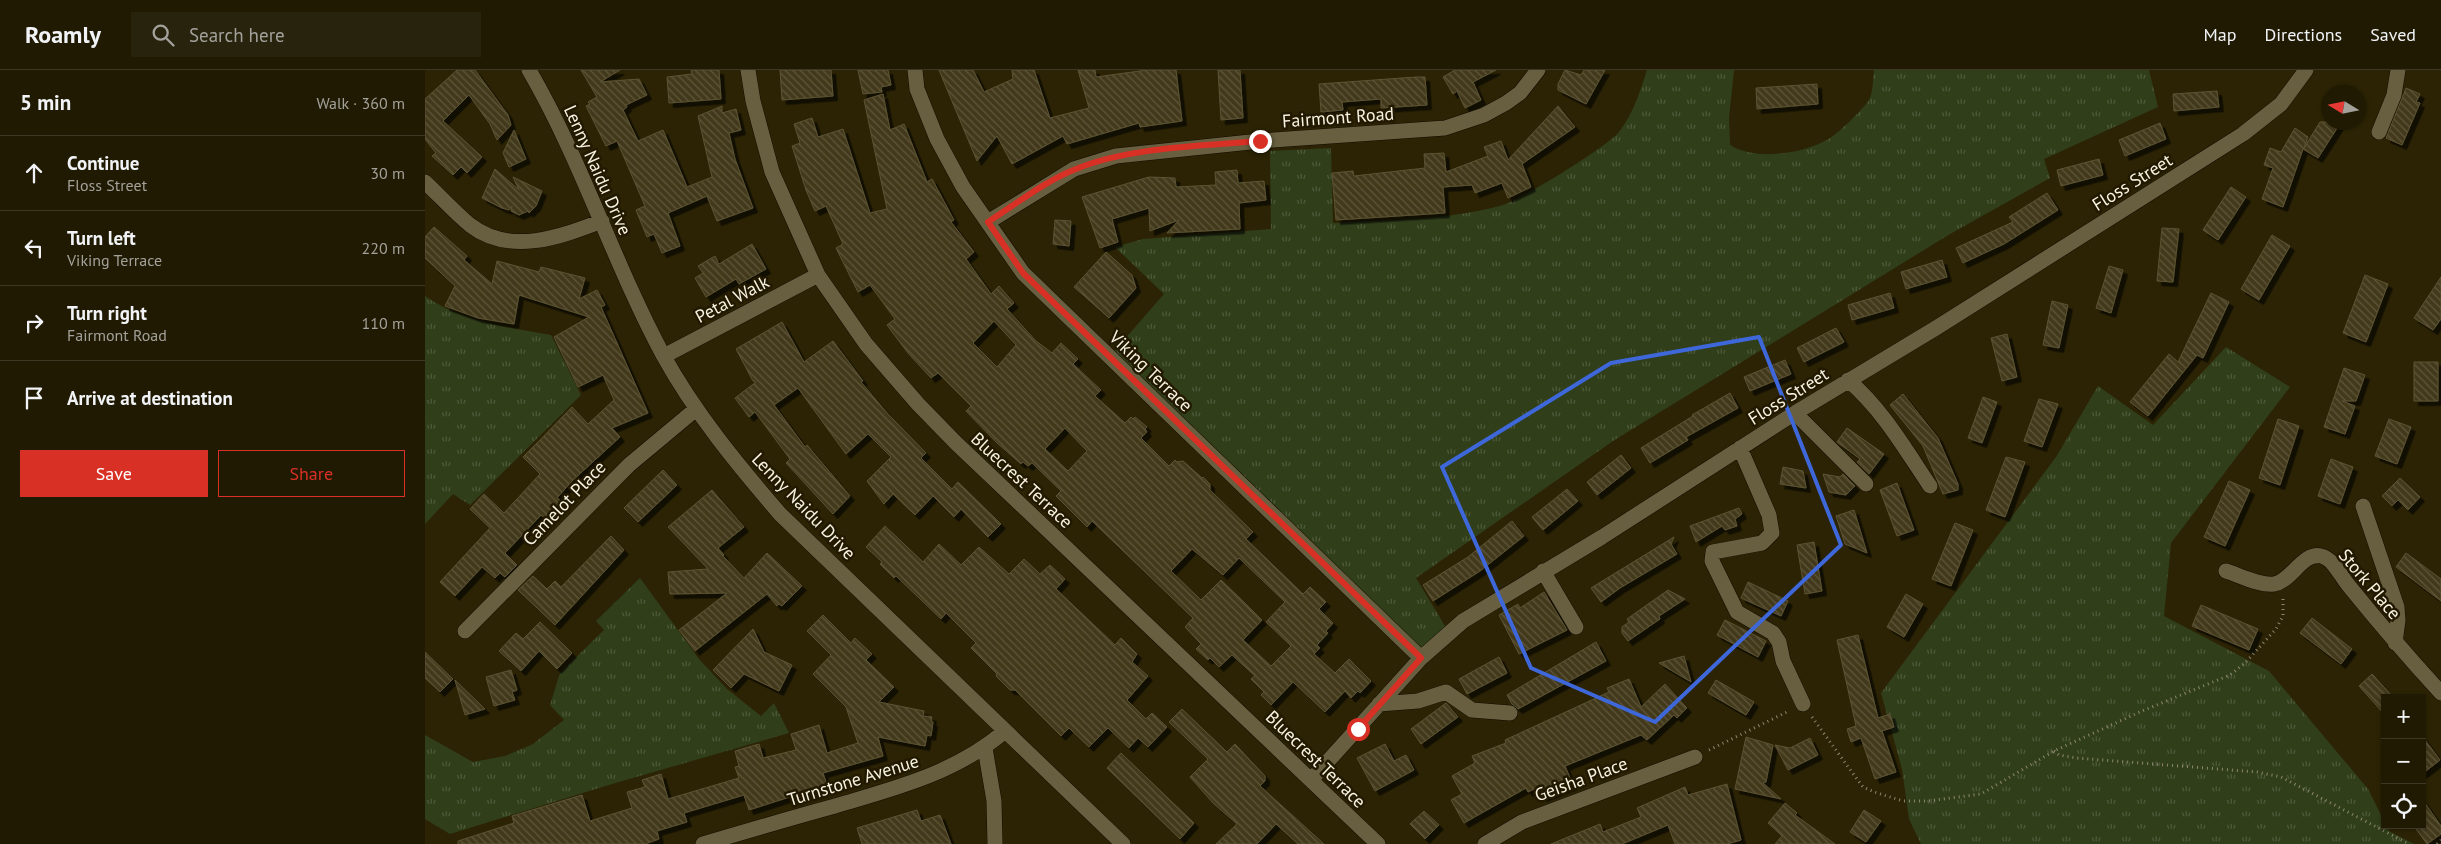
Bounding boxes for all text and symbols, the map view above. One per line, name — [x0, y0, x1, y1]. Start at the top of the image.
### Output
search box — [131, 12, 481, 57]
text: Roamly — [25, 19, 101, 50]
icon: search — [149, 21, 177, 49]
text: Search here — [189, 23, 285, 47]
text: Map — [2204, 23, 2236, 46]
text: Directions — [2264, 23, 2342, 46]
text: Saved — [2370, 23, 2416, 46]
north arrow — [2321, 85, 2366, 130]
text: 5 min — [20, 89, 71, 116]
text: Walk · 360 m — [316, 93, 405, 113]
street label: Lenny Naidu Drive — [559, 101, 637, 239]
street label: Fairmont Road — [1281, 102, 1395, 132]
route end — [1249, 130, 1272, 153]
street label: Floss Street — [2088, 148, 2176, 216]
text: Continue — [67, 151, 139, 175]
icon: ahead — [20, 159, 48, 187]
text: 30 m — [370, 163, 405, 183]
text: Floss Street — [67, 175, 147, 195]
text: Turn left — [67, 226, 136, 250]
icon: left — [20, 234, 48, 262]
text: 220 m — [362, 238, 405, 258]
text: Viking Terrace — [67, 250, 162, 270]
street label: Petal Walk — [691, 270, 773, 328]
text: Turn right — [67, 301, 147, 325]
icon: right — [20, 309, 48, 337]
text: 110 m — [362, 313, 405, 333]
text: Fairmont Road — [67, 325, 167, 345]
street label: Viking Terrace — [1104, 325, 1198, 416]
street label: Floss Street — [1744, 362, 1832, 430]
icon: arrive — [20, 384, 48, 412]
text: Arrive at destination — [67, 386, 233, 410]
street label: Bluecrest Terrace — [966, 427, 1078, 533]
street label: Lenny Naidu Drive — [747, 448, 861, 564]
button: Save — [20, 450, 208, 497]
button: Share — [218, 450, 405, 497]
street label: Camelot Place — [518, 456, 610, 550]
street label: Stork Place — [2334, 544, 2406, 624]
map controls — [2381, 694, 2426, 829]
button: + — [2381, 694, 2426, 739]
street label: Bluecrest Terrace — [1261, 705, 1371, 813]
route start — [1347, 718, 1370, 741]
button: − — [2381, 739, 2426, 784]
street label: Turnstone Avenue — [784, 749, 922, 811]
street label: Geisha Place — [1531, 752, 1631, 806]
button: locate — [2381, 784, 2426, 829]

